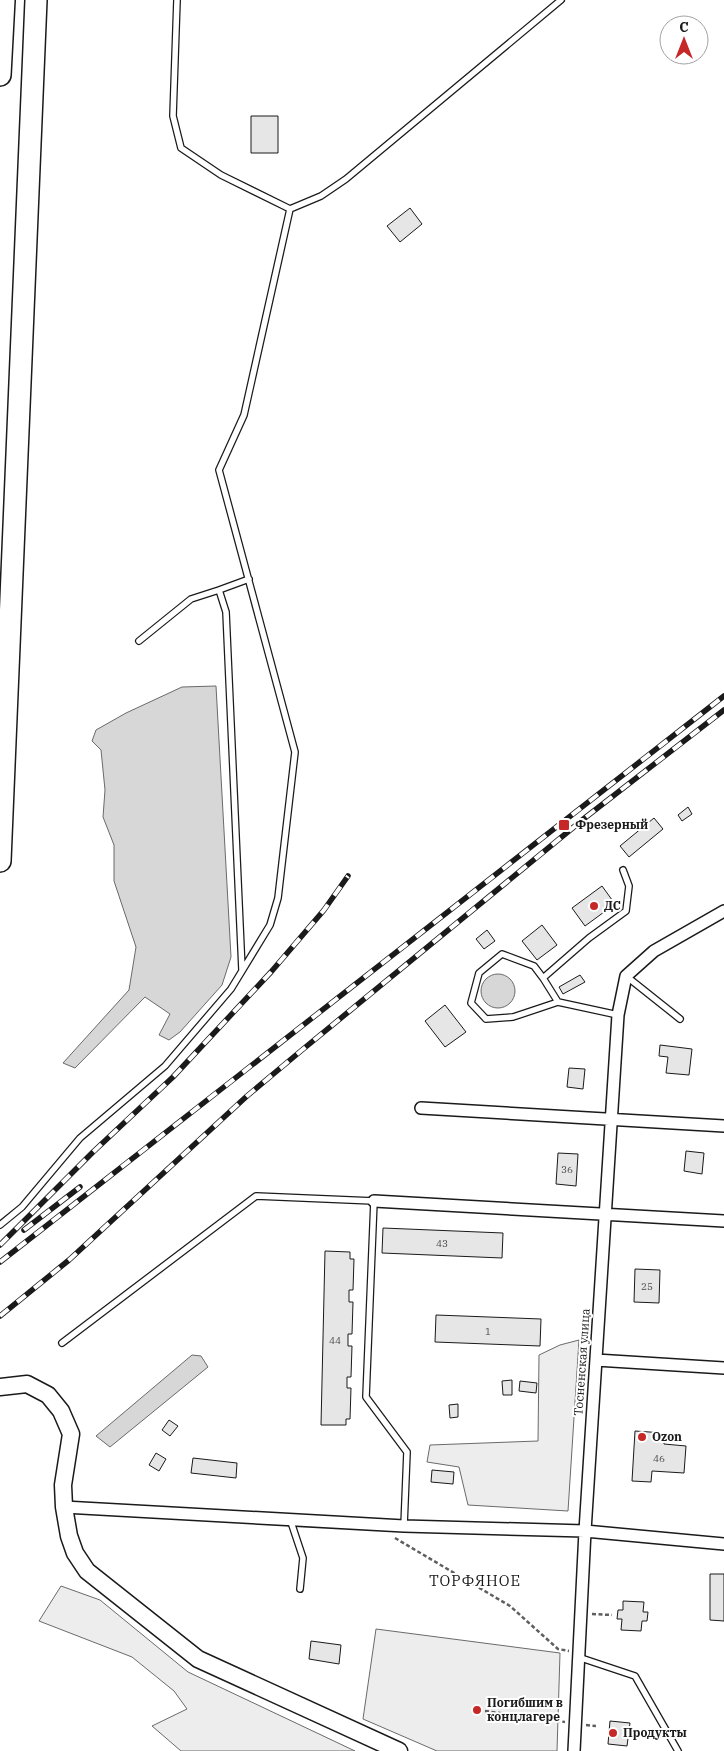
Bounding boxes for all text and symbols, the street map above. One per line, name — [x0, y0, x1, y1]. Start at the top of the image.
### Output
north arrow — [659, 15, 709, 65]
text: С — [679, 18, 689, 36]
place label: Фрезерный — [575, 817, 648, 832]
marker: Фрезерный — [557, 818, 571, 832]
place label: ДС — [604, 898, 621, 913]
marker: ДС — [588, 900, 600, 912]
house number: 36 — [561, 1163, 573, 1176]
house number: 43 — [436, 1237, 448, 1250]
house number: 25 — [641, 1280, 653, 1293]
street label: Тосненская улица — [570, 1307, 593, 1416]
house number: 1 — [485, 1325, 491, 1338]
house number: 44 — [329, 1334, 341, 1347]
place label: Ozon — [652, 1429, 682, 1444]
marker: Ozon — [636, 1431, 648, 1443]
house number: 46 — [653, 1452, 665, 1465]
district label: ТОРФЯНОЕ — [429, 1571, 521, 1590]
place label: Погибшим в концлагере — [487, 1695, 563, 1724]
marker: Погибшим в концлагере — [471, 1704, 483, 1716]
place label: Продукты — [623, 1725, 687, 1740]
marker: Продукты — [607, 1727, 619, 1739]

